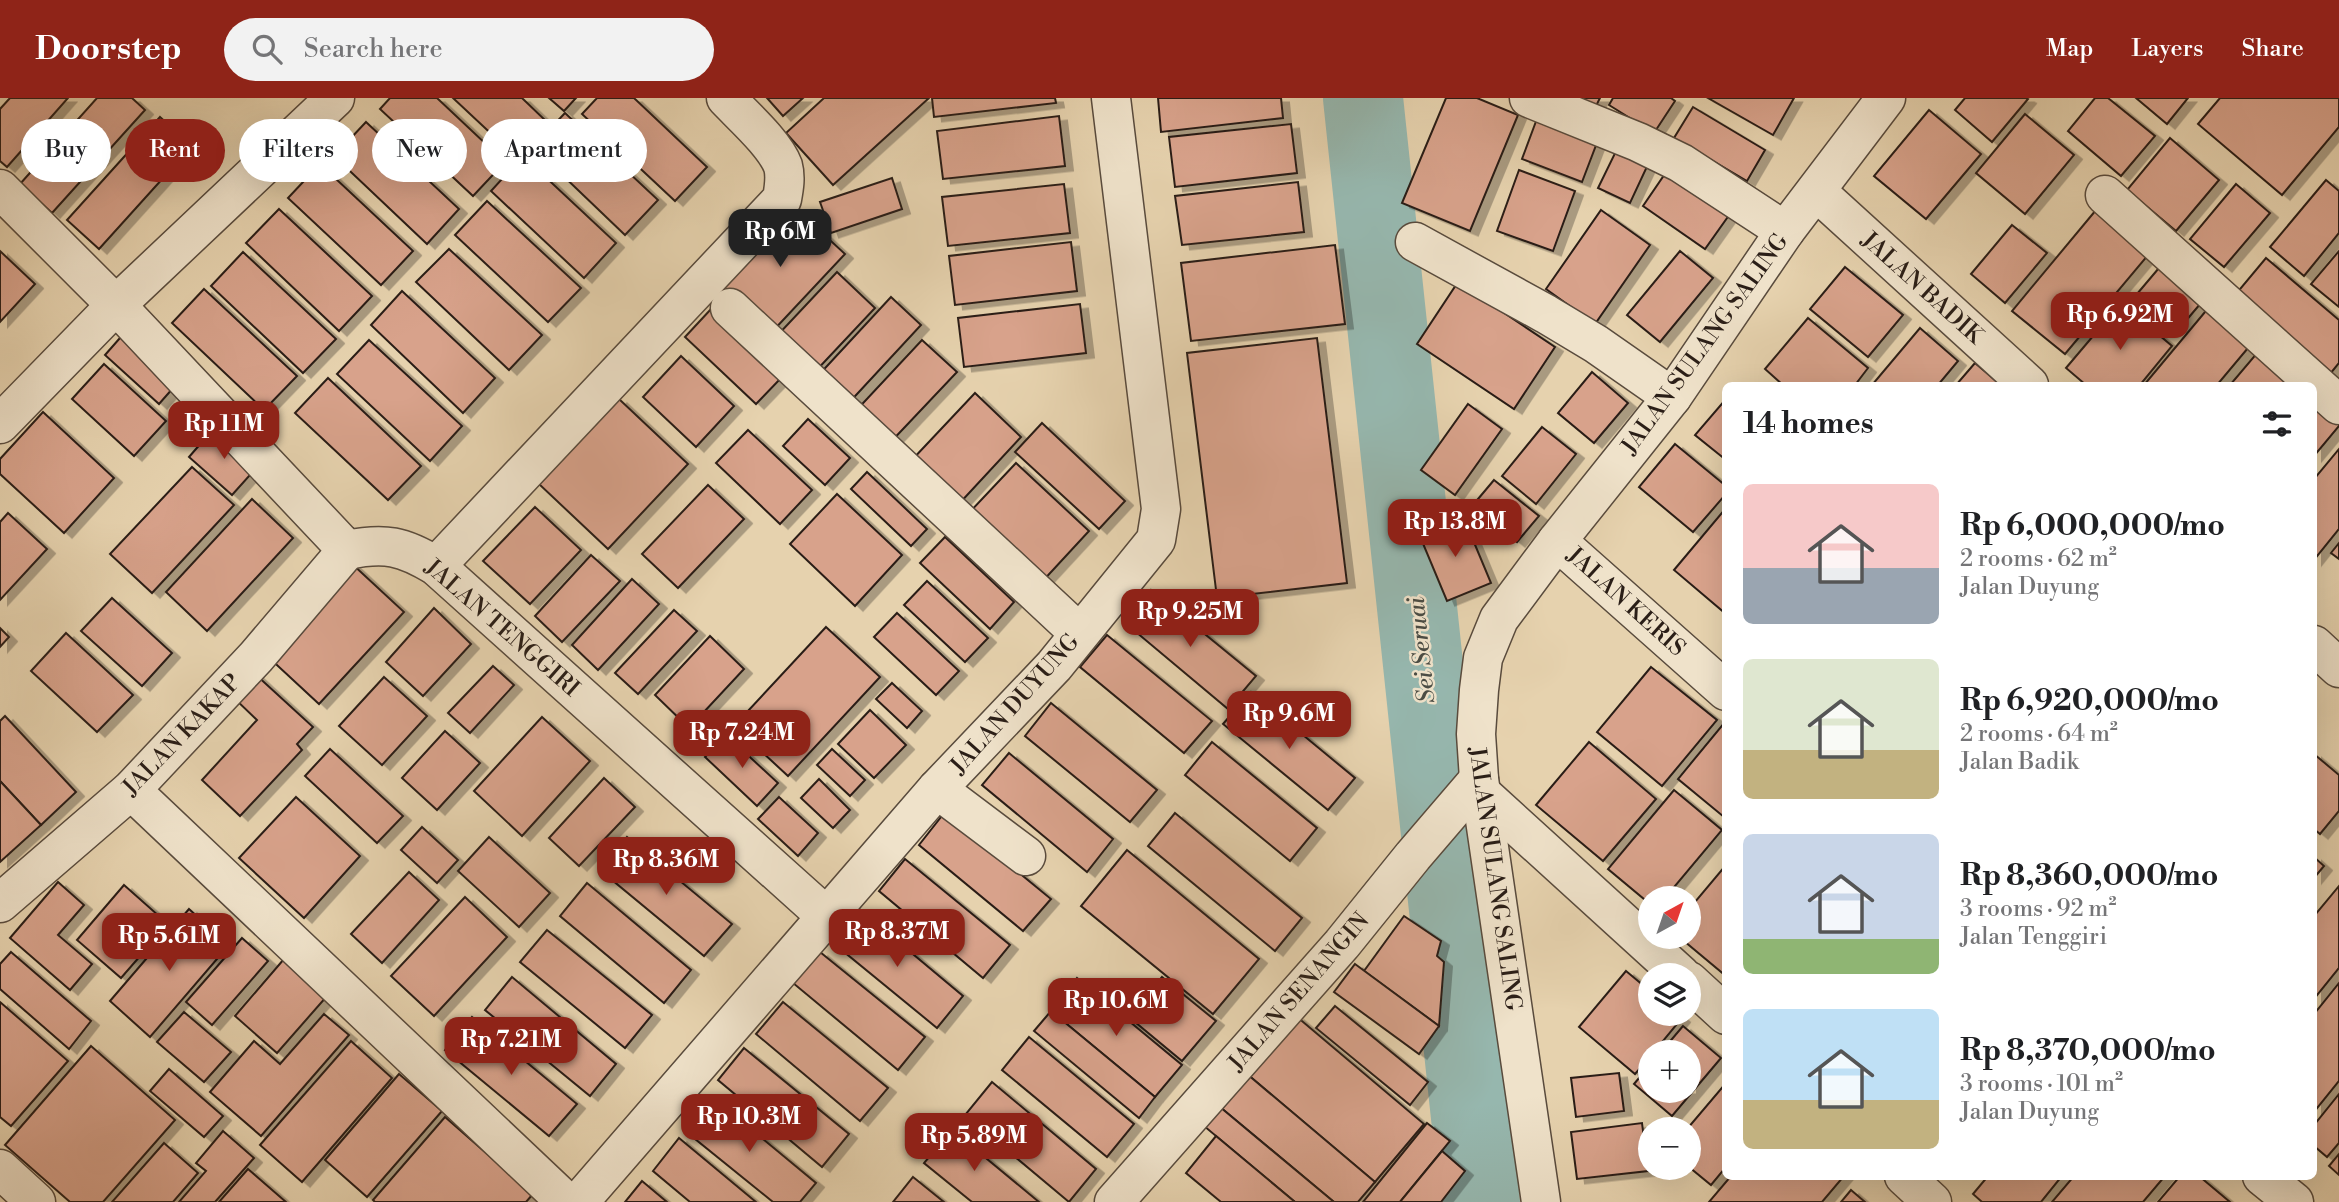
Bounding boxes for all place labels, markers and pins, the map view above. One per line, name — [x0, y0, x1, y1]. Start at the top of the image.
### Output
pin: Rp 6M — [731, 209, 829, 269]
pin: Rp 6.92M — [2048, 292, 2192, 352]
pin: Rp 11M — [167, 402, 281, 461]
pin: Rp 13.8M — [1383, 500, 1527, 559]
pin: Rp 9.25M — [1118, 589, 1262, 649]
pin: Rp 9.6M — [1224, 692, 1354, 751]
pin: Rp 7.24M — [670, 710, 814, 770]
pin: Rp 8.36M — [594, 838, 738, 897]
pin: Rp 8.37M — [825, 910, 969, 969]
pin: Rp 5.61M — [97, 914, 241, 973]
pin: Rp 10.6M — [1044, 978, 1188, 1038]
pin: Rp 7.21M — [439, 1018, 583, 1077]
pin: Rp 10.3M — [677, 1094, 821, 1154]
pin: Rp 5.89M — [902, 1114, 1046, 1173]

